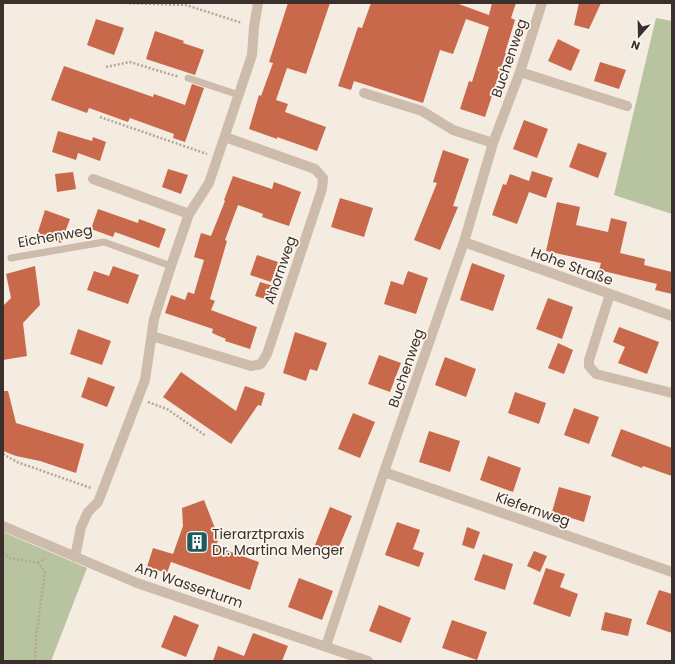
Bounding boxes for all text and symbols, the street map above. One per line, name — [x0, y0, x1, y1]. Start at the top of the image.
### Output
street label: Buchenweg — [486, 16, 532, 100]
north arrow — [619, 16, 659, 56]
text: N — [629, 36, 642, 54]
street label: Eichenweg — [16, 220, 94, 252]
street label: Ahornweg — [259, 233, 301, 307]
street label: Hohe Straße — [528, 242, 616, 290]
street label: Buchenweg — [383, 326, 429, 410]
street label: Kiefernweg — [493, 487, 573, 531]
place label: Tierarztpraxis Dr. Martina Menger — [212, 524, 344, 560]
building icon: Tierarztpraxis Dr. Martina Menger — [184, 529, 210, 555]
street label: Am Wasserturm — [132, 557, 246, 613]

